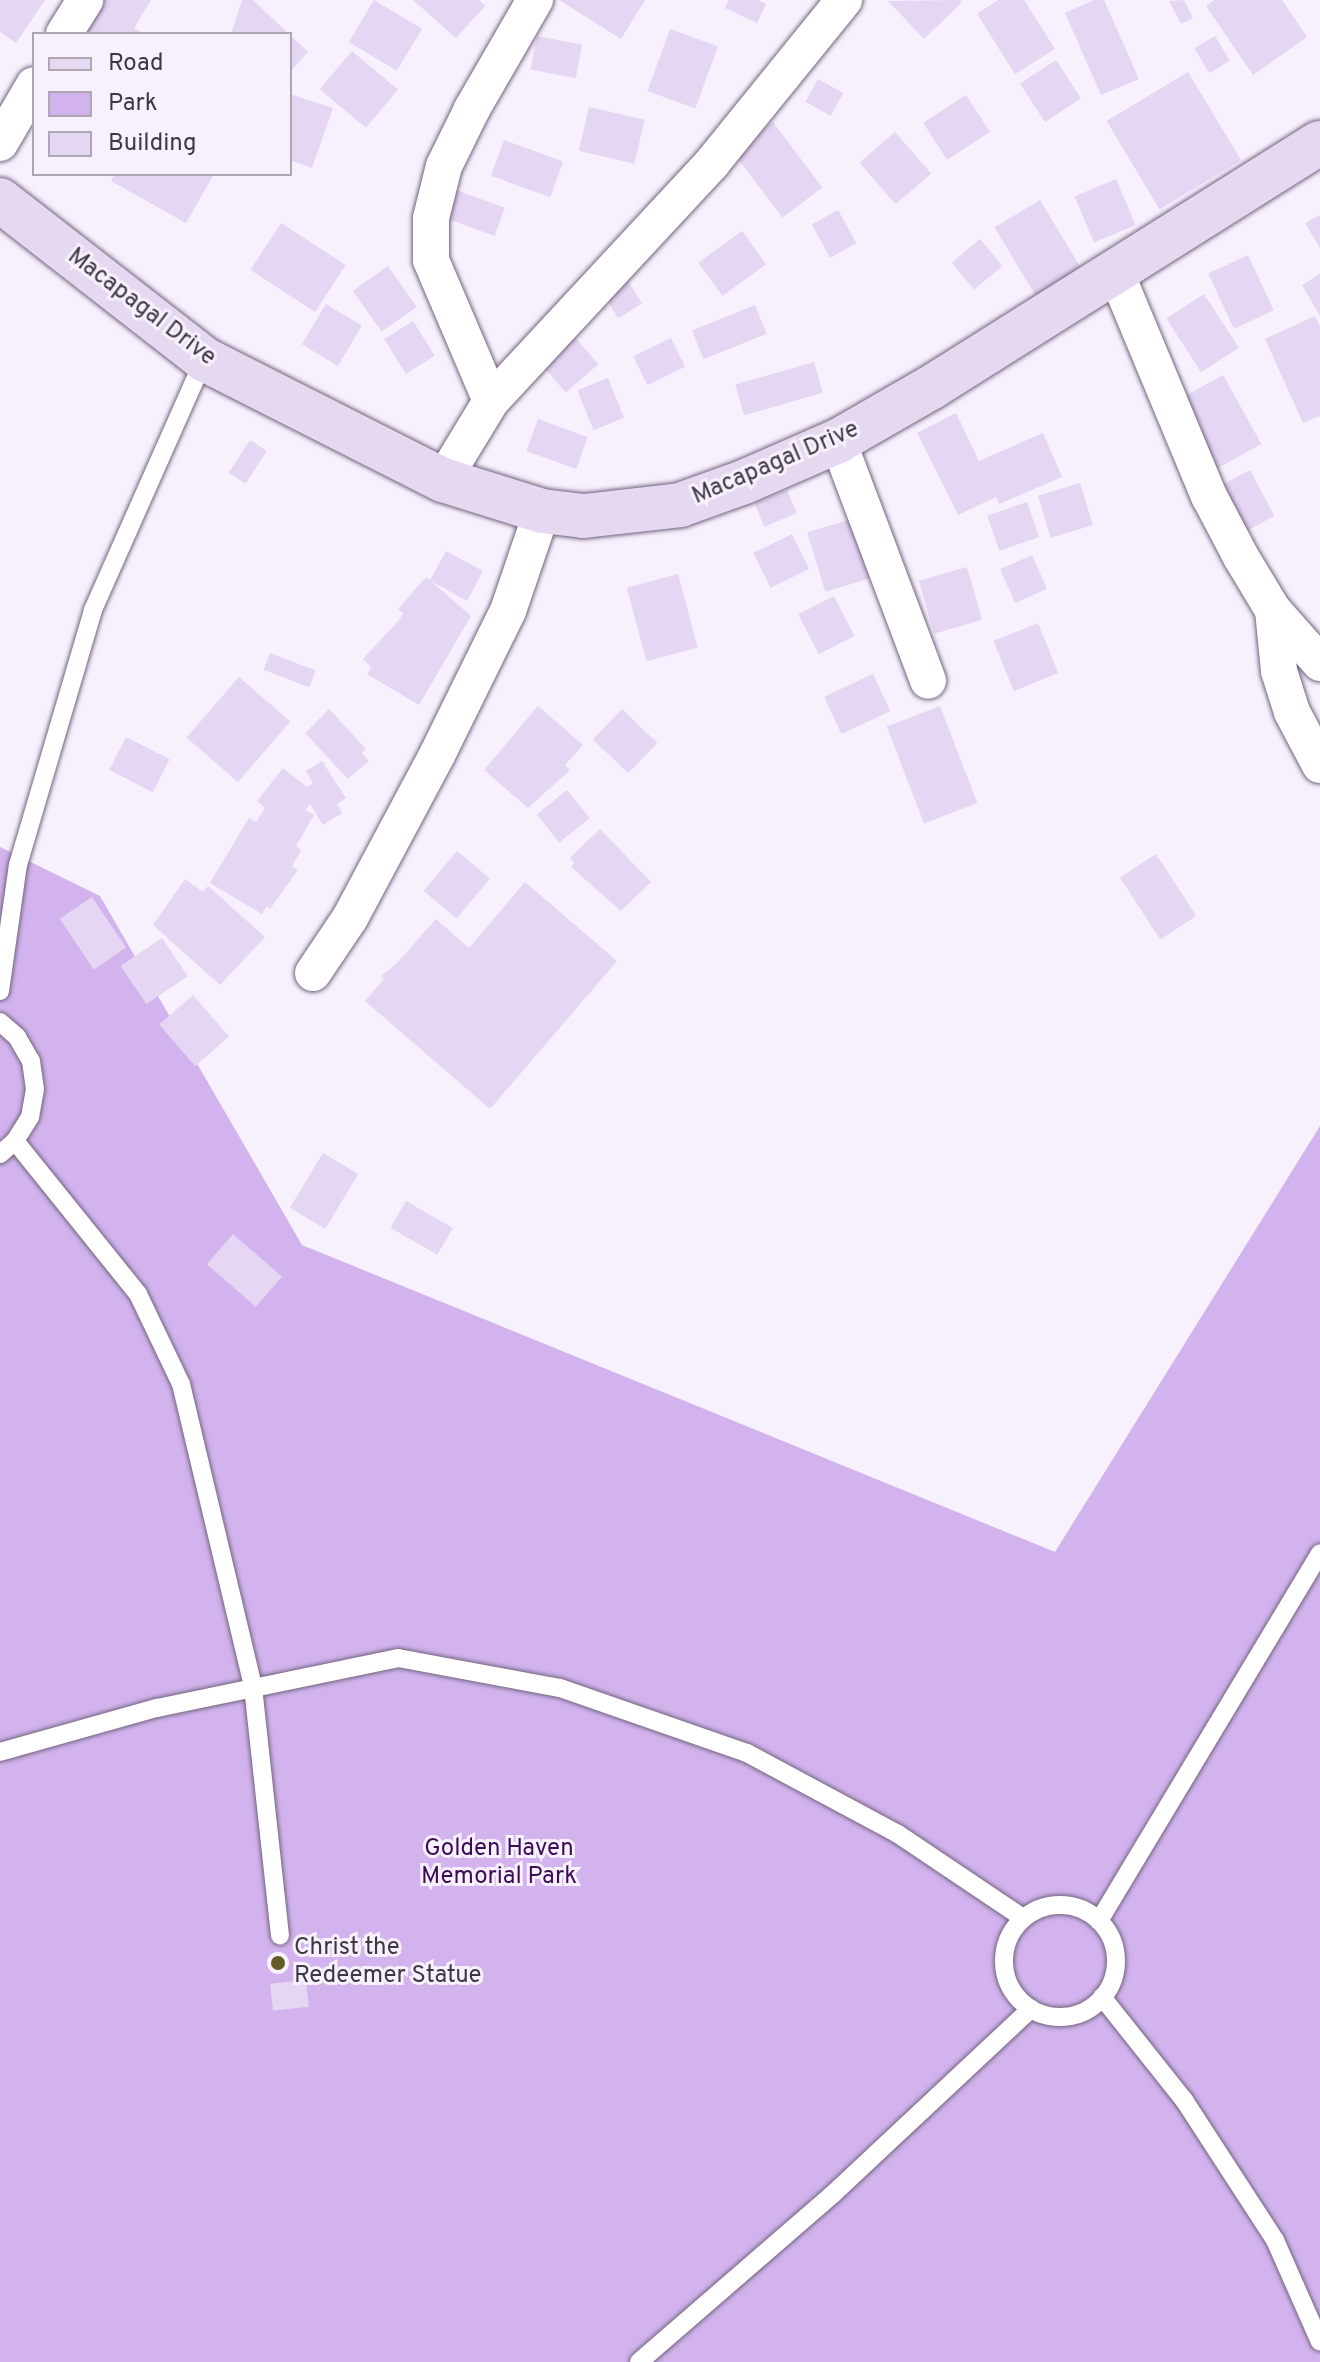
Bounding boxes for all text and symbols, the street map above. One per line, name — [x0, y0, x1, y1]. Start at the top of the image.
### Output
legend — [32, 32, 292, 176]
text: Road — [108, 49, 164, 79]
text: Park — [108, 89, 158, 119]
text: Building — [108, 129, 197, 159]
street label: Macapagal Drive — [61, 243, 221, 373]
street label: Macapagal Drive — [688, 416, 864, 512]
park label: Golden Haven Memorial Park — [421, 1836, 577, 1892]
place label: Christ the Redeemer Statue — [294, 1935, 482, 1991]
marker: Christ the Redeemer Statue — [269, 1954, 287, 1972]

